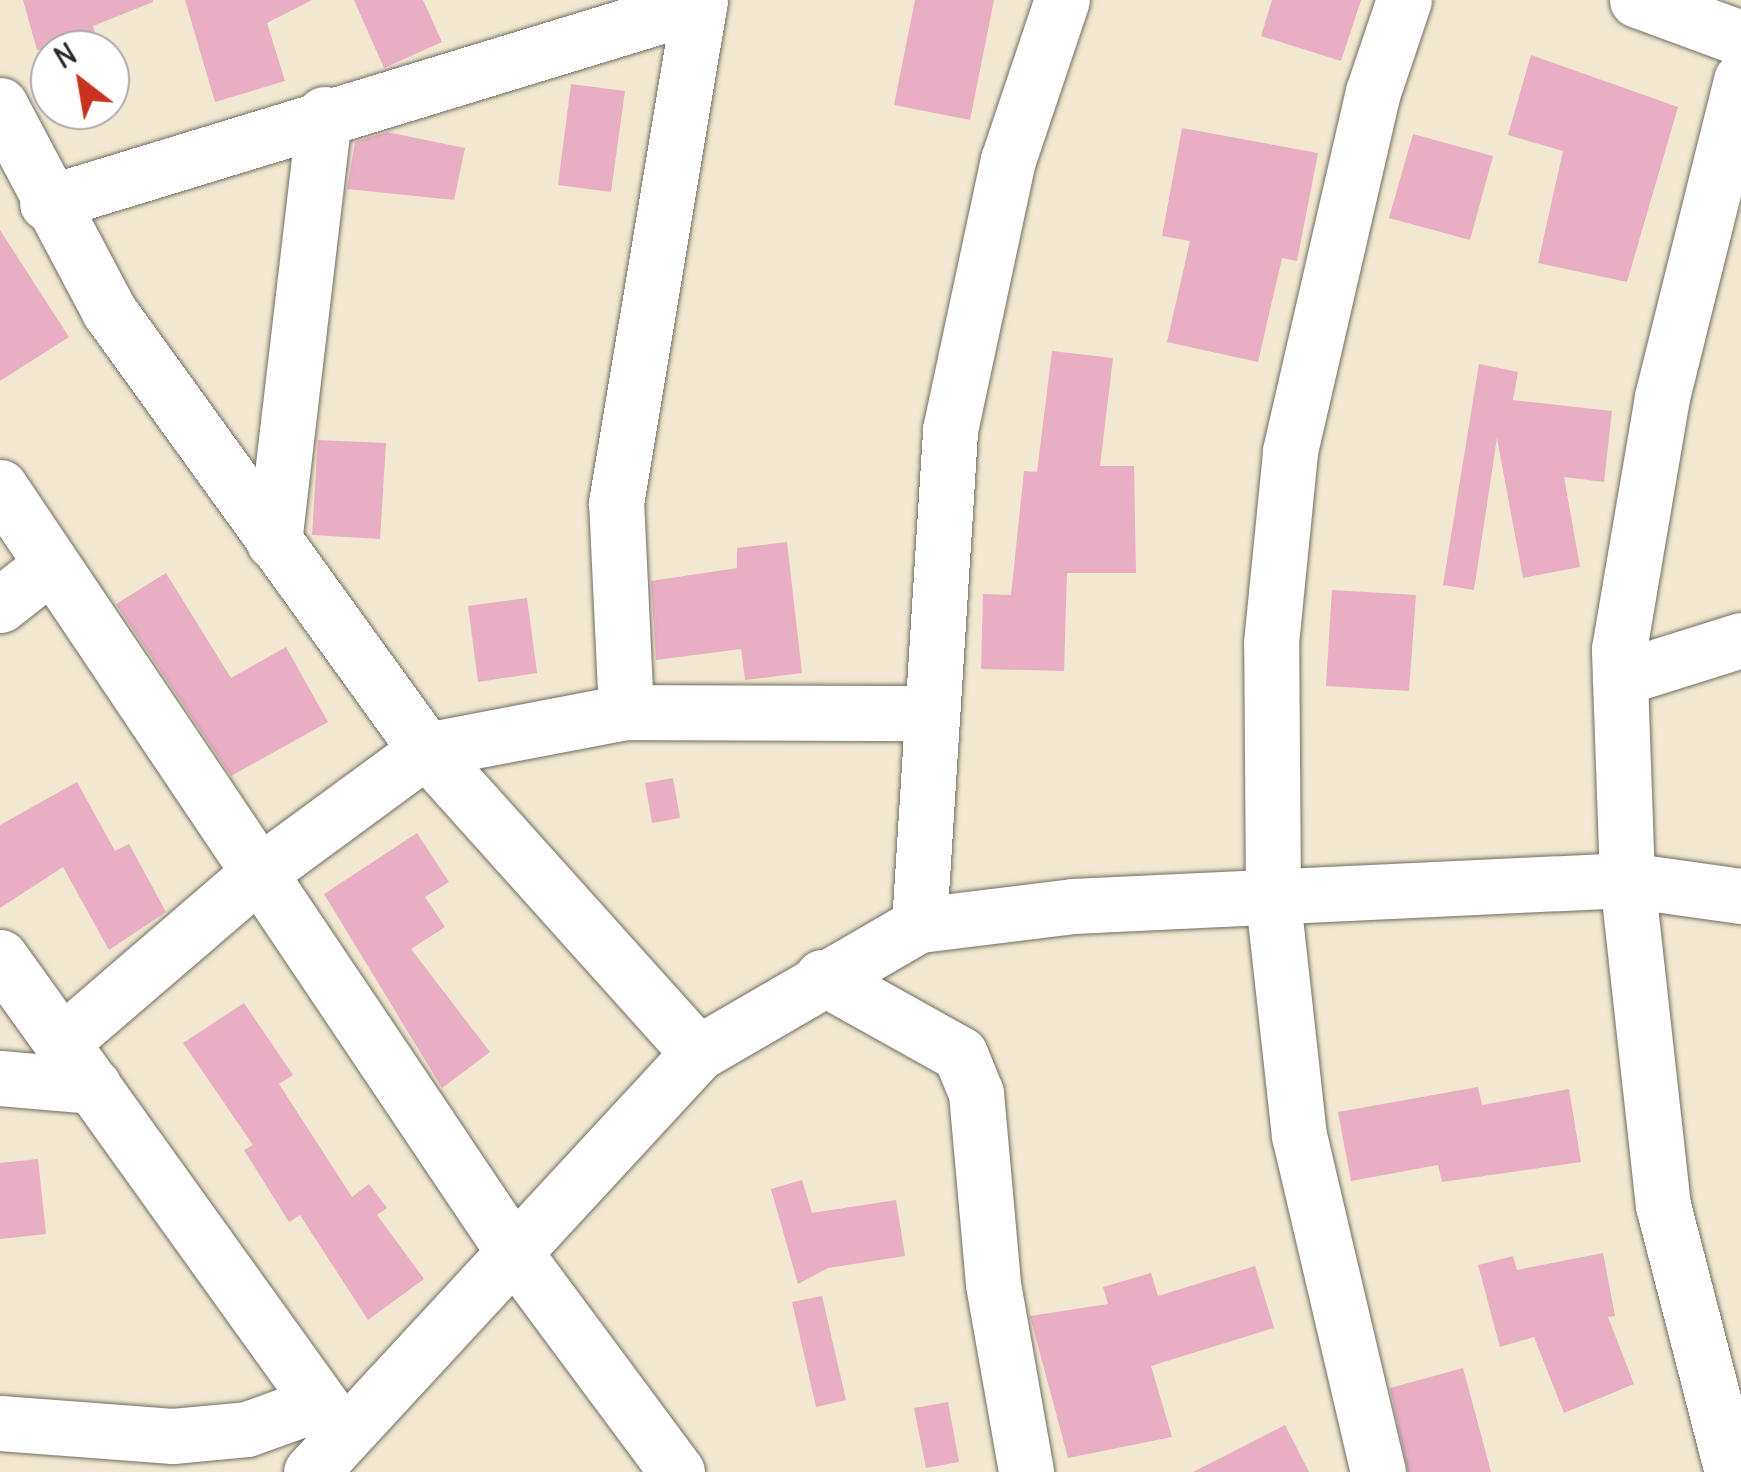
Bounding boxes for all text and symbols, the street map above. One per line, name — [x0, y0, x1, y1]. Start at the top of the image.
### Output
north arrow — [30, 30, 130, 130]
text: N — [48, 36, 83, 76]

